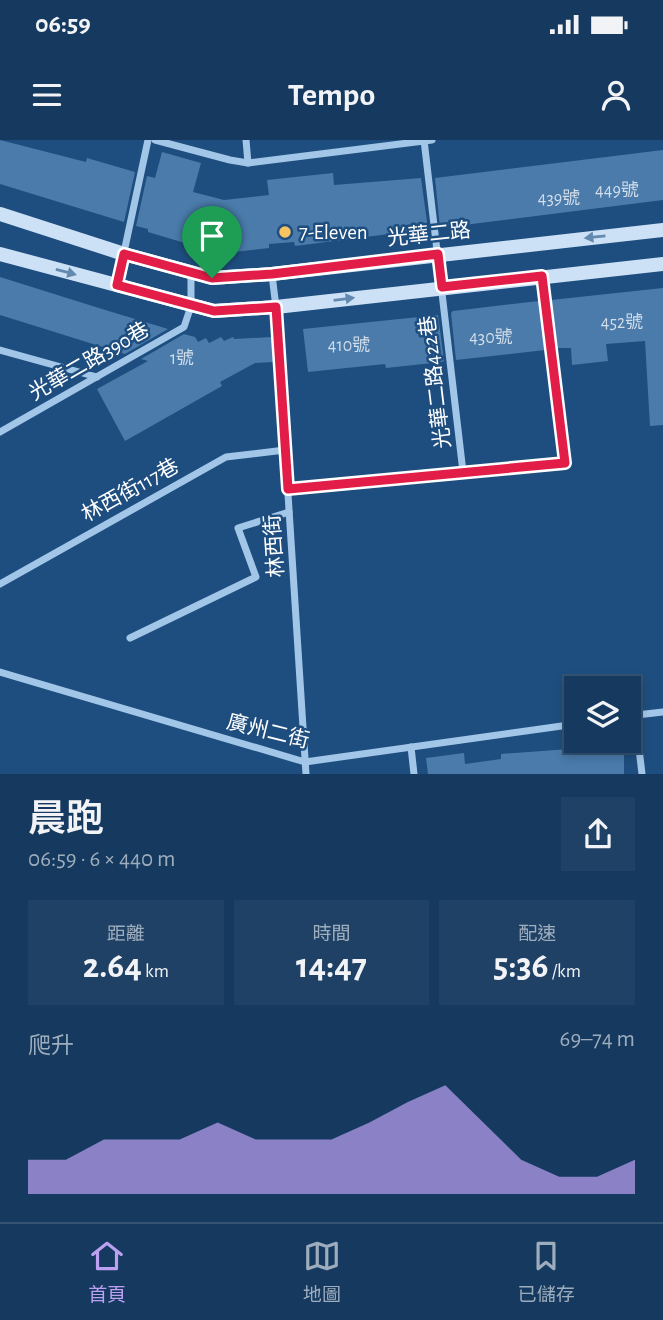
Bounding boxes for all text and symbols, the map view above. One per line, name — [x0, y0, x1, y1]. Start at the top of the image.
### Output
text: 06:59 — [35, 11, 91, 37]
icon: menu — [28, 76, 66, 114]
icon: person — [597, 76, 635, 114]
text: Tempo — [288, 79, 375, 111]
house number: 449號 — [595, 180, 639, 200]
house number: 439號 — [538, 188, 580, 208]
pin — [182, 206, 242, 278]
icon: arrive — [193, 217, 231, 255]
street label: 光華二路 — [386, 219, 472, 249]
place label: 7-Eleven — [299, 222, 368, 243]
marker: 7-Eleven — [277, 224, 293, 240]
one-way arrow — [584, 232, 606, 243]
one-way arrow — [56, 267, 77, 277]
one-way arrow — [333, 293, 355, 304]
house number: 452號 — [601, 312, 643, 332]
street label: 光華二路422巷 — [416, 314, 454, 450]
street label: 光華二路390巷 — [25, 318, 153, 404]
house number: 430號 — [469, 327, 513, 347]
house number: 410號 — [328, 335, 370, 355]
house number: 1號 — [170, 348, 194, 368]
street label: 林西街117巷 — [78, 454, 182, 526]
street label: 林西街 — [261, 514, 287, 578]
map controls — [564, 676, 641, 753]
button: layers — [564, 676, 641, 753]
street label: 廣州二街 — [225, 710, 311, 752]
button: share — [561, 797, 635, 871]
text: 晨跑 — [28, 801, 104, 839]
text: 06:59 · 6 × 440 m — [28, 848, 175, 871]
text: 距離 — [107, 925, 145, 944]
text: 時間 — [312, 925, 351, 944]
text: 配速 — [518, 925, 556, 944]
text: 2.64 — [83, 949, 142, 984]
text: 14:47 — [296, 949, 367, 984]
text: 5:36 — [493, 949, 549, 984]
text: km — [142, 962, 169, 981]
text: /km — [549, 962, 581, 981]
text: 69–74 m — [560, 1028, 635, 1051]
text: 爬升 — [28, 1035, 74, 1058]
tab: 首頁 — [88, 1237, 126, 1307]
tab: 地圖 — [303, 1237, 341, 1307]
tab: 已儲存 — [518, 1237, 575, 1307]

